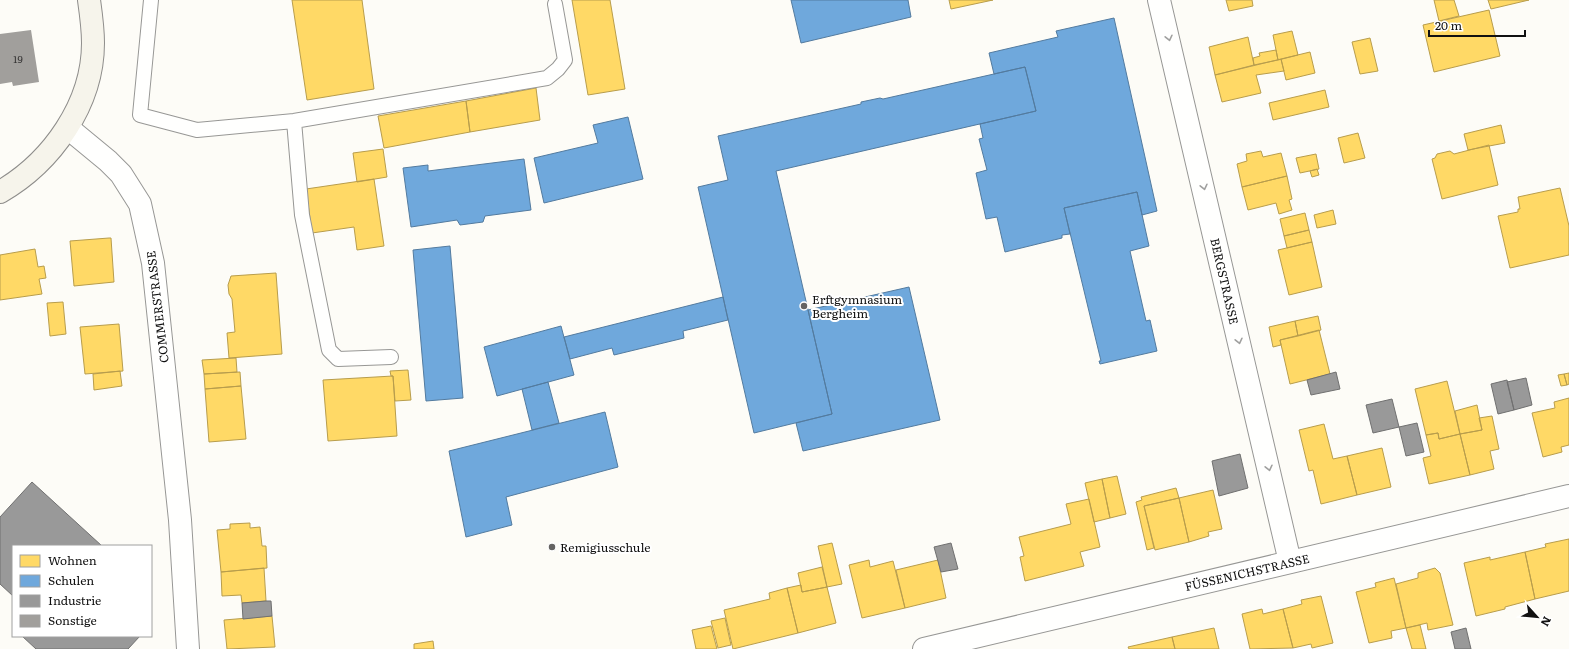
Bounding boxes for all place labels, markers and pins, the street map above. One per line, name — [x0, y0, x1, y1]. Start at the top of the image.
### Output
place label: Erftgymnasium Bergheim — [812, 290, 903, 322]
marker: Erftgymnasium Bergheim — [799, 301, 809, 311]
place label: Remigiusschule — [560, 538, 651, 556]
marker: Remigiusschule — [547, 542, 557, 552]

